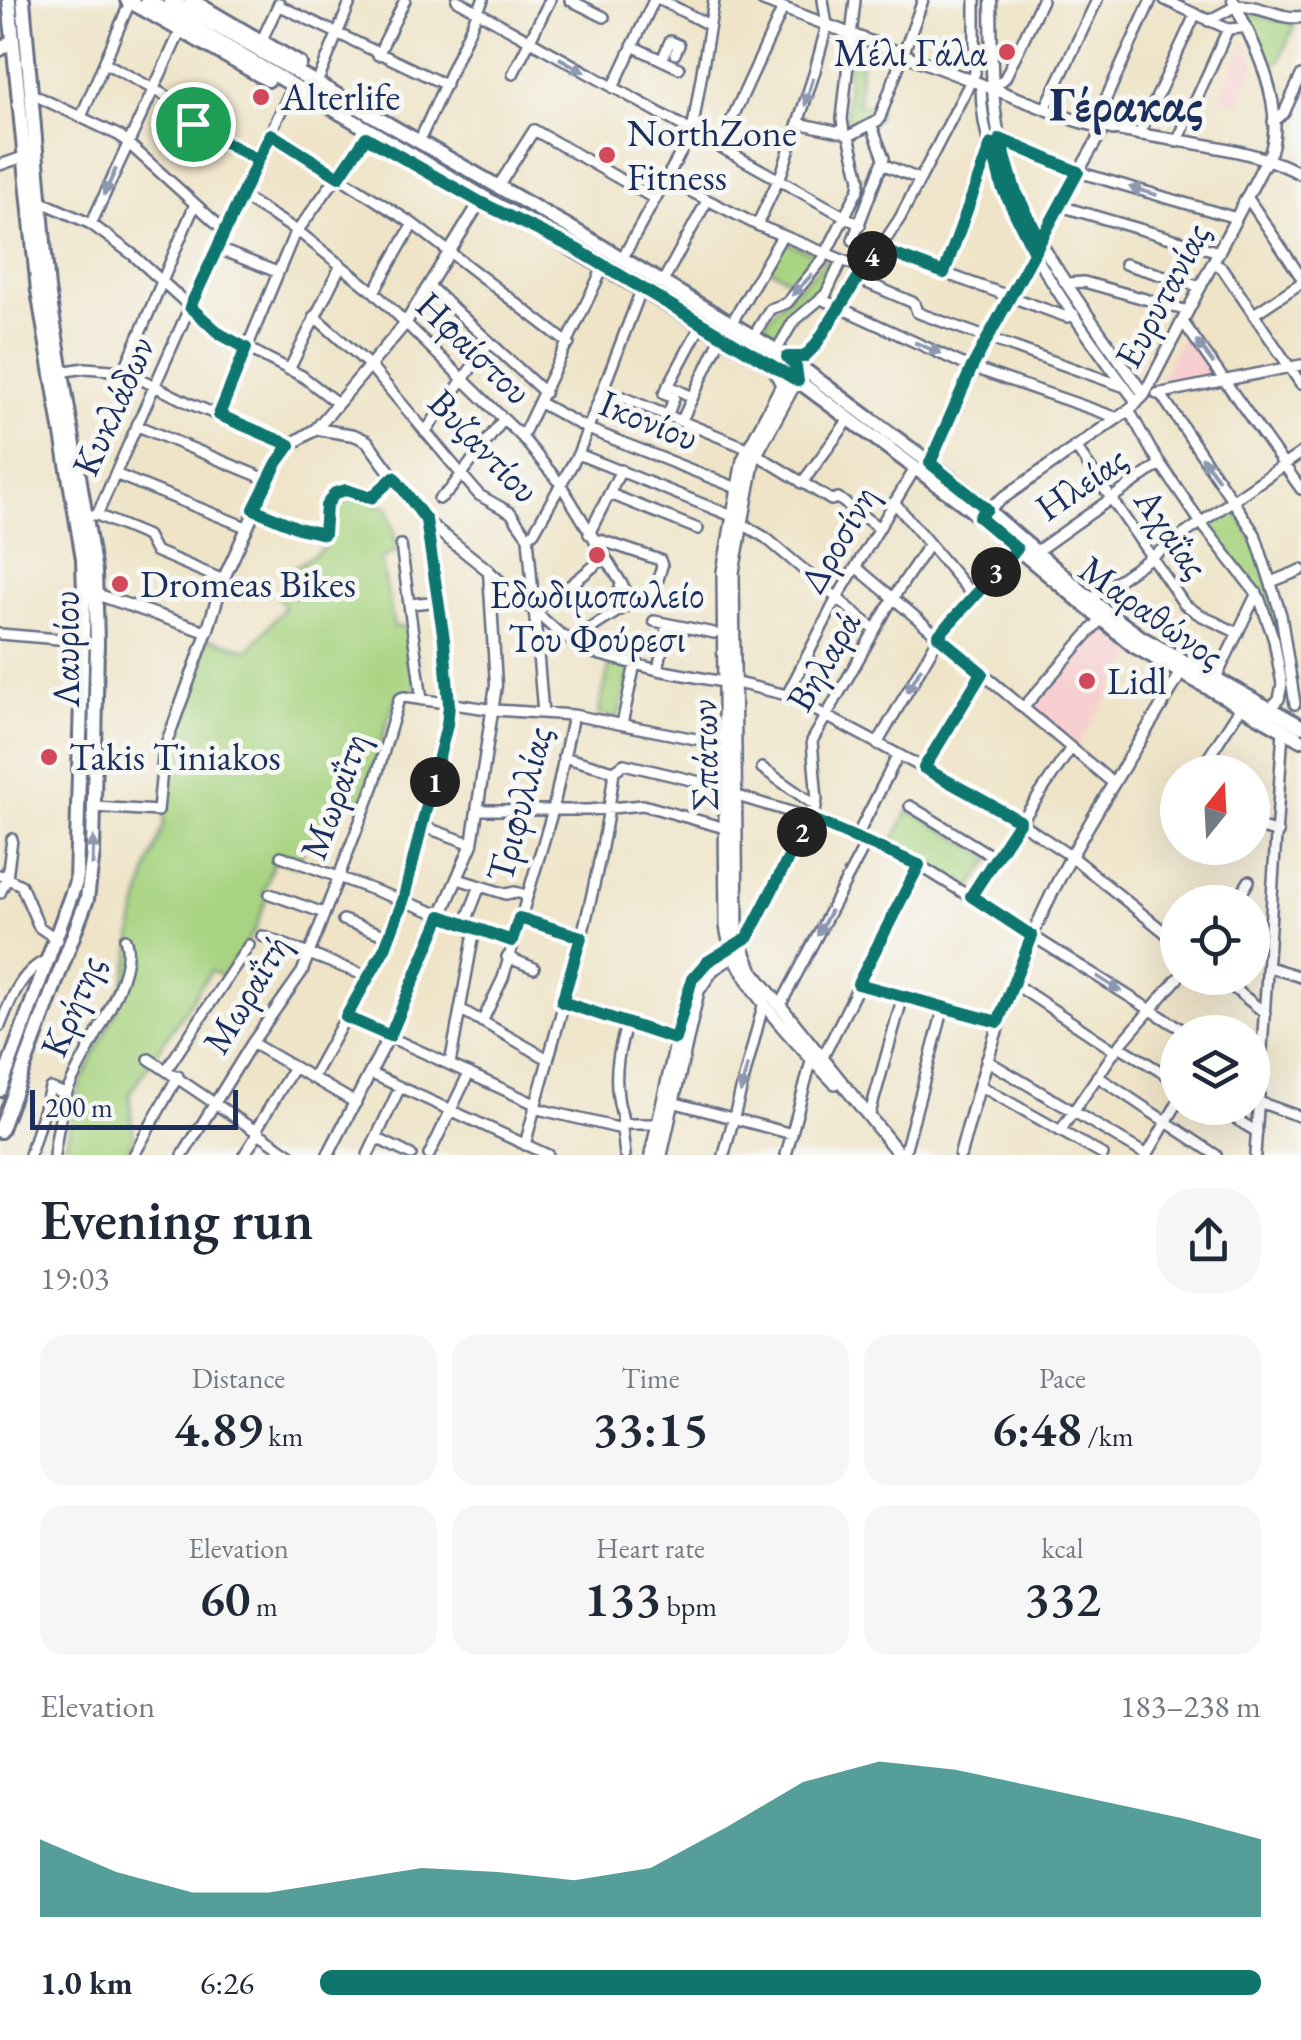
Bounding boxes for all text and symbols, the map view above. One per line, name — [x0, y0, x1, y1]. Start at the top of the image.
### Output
place label: Μέλι Γάλα — [834, 27, 988, 76]
marker: Μέλι Γάλα — [996, 41, 1018, 63]
one-way arrow — [557, 57, 586, 74]
place label: Alterlife — [280, 72, 400, 121]
district label: Γέρακας — [1049, 73, 1203, 135]
one-way arrow — [801, 77, 816, 107]
pin — [151, 82, 236, 167]
marker: Alterlife — [250, 86, 272, 108]
icon: arrive — [166, 97, 221, 152]
place label: NorthZone Fitness — [627, 108, 797, 201]
marker: NorthZone Fitness — [596, 144, 618, 166]
one-way arrow — [102, 167, 118, 197]
one-way arrow — [1127, 183, 1157, 198]
street label: Ευρυτανίας — [1103, 213, 1220, 376]
pin: 4 — [847, 231, 897, 281]
text: 4 — [865, 238, 879, 274]
one-way arrow — [791, 272, 814, 296]
street label: Ηφαίστου — [406, 280, 543, 415]
street label: Κυκλάδων — [60, 328, 165, 483]
one-way arrow — [1195, 339, 1215, 366]
one-way arrow — [913, 340, 943, 356]
street label: Βυζαντίου — [418, 378, 551, 513]
street label: Ικονίου — [593, 378, 706, 461]
street label: Ηλείας — [1025, 434, 1136, 532]
one-way arrow — [1200, 455, 1220, 481]
street label: Δροσίνη — [787, 476, 888, 602]
street label: Αχαΐας — [1123, 477, 1221, 587]
marker: Εδωδιμοπωλείο Του Φούρεσι — [586, 544, 608, 566]
street label: Μαραθώνος — [1070, 544, 1234, 679]
pin: 3 — [971, 547, 1021, 597]
text: 3 — [989, 554, 1003, 590]
place label: Dromeas Bikes — [140, 559, 356, 608]
place label: Εδωδιμοπωλείο Του Φούρεσι — [489, 569, 705, 662]
marker: Dromeas Bikes — [109, 573, 131, 595]
street label: Λαυρίου — [40, 591, 89, 708]
street label: Βηλαρά — [774, 601, 871, 720]
place label: Lidl — [1107, 656, 1167, 705]
one-way arrow — [906, 666, 923, 694]
marker: Lidl — [1076, 670, 1098, 692]
street label: Σπάτων — [678, 698, 729, 812]
street label: Τριφυλλίας — [474, 721, 563, 887]
street label: Μωραΐτη — [288, 726, 379, 866]
place label: Takis Tiniakos — [69, 732, 281, 781]
marker: Takis Tiniakos — [38, 746, 60, 768]
north arrow — [1160, 755, 1270, 865]
map controls — [1160, 755, 1270, 1125]
pin: 1 — [410, 757, 460, 807]
text: 1 — [428, 764, 442, 800]
pin: 2 — [777, 807, 827, 857]
text: 2 — [795, 814, 809, 850]
one-way arrow — [85, 834, 101, 866]
button: locate — [1160, 885, 1270, 995]
one-way arrow — [815, 909, 832, 938]
street label: Μωραΐτή — [191, 925, 300, 1063]
street label: Κρήτης — [28, 948, 115, 1064]
one-way arrow — [1096, 974, 1123, 992]
button: layers — [1160, 1015, 1270, 1125]
one-way arrow — [736, 1064, 751, 1095]
scale bar — [30, 1085, 238, 1130]
text: 200 m — [45, 1089, 113, 1125]
text: Evening run — [40, 1184, 313, 1255]
button: share — [1156, 1188, 1261, 1293]
text: 19:03 — [40, 1257, 109, 1299]
text: Distance — [192, 1360, 285, 1396]
text: Time — [621, 1360, 680, 1396]
text: Pace — [1039, 1360, 1086, 1396]
text: 4.89 — [174, 1396, 263, 1461]
text: 33:15 — [592, 1396, 709, 1461]
text: 6:48 — [991, 1396, 1082, 1461]
text: km — [263, 1418, 303, 1454]
text: /km — [1082, 1418, 1134, 1454]
text: Elevation — [188, 1530, 289, 1566]
text: Heart rate — [596, 1530, 705, 1566]
text: kcal — [1041, 1530, 1084, 1566]
text: 60 — [199, 1566, 250, 1631]
text: 133 — [584, 1566, 661, 1631]
text: 332 — [1024, 1566, 1101, 1631]
text: m — [250, 1588, 278, 1624]
text: bpm — [661, 1588, 717, 1624]
text: Elevation — [40, 1685, 155, 1727]
text: 183–238 m — [1120, 1685, 1261, 1727]
text: 1.0 km — [40, 1962, 133, 2004]
text: 6:26 — [200, 1962, 254, 2004]

